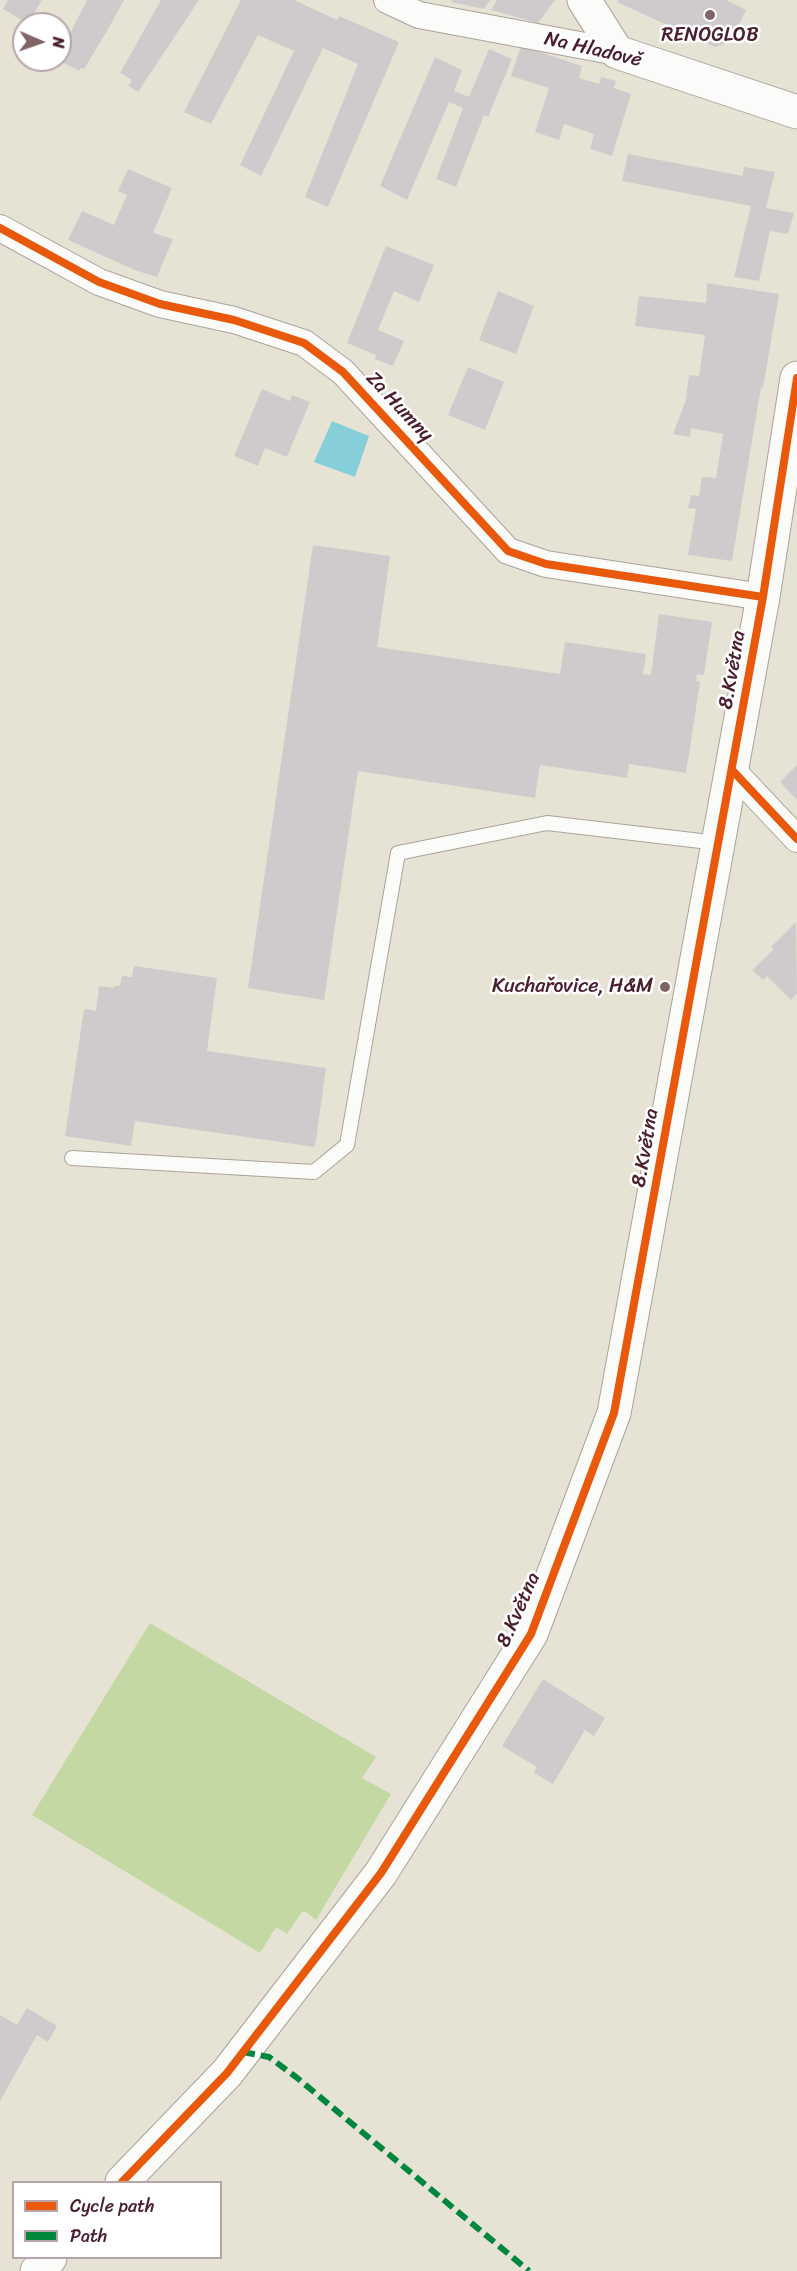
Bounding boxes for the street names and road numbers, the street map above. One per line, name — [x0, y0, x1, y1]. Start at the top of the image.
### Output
street label: Na Hladově — [542, 27, 644, 73]
street label: Za Humny — [360, 367, 438, 447]
street label: 8.Května — [714, 629, 752, 711]
street label: 8.Května — [627, 1107, 665, 1189]
street label: 8.Května — [492, 1569, 546, 1651]

